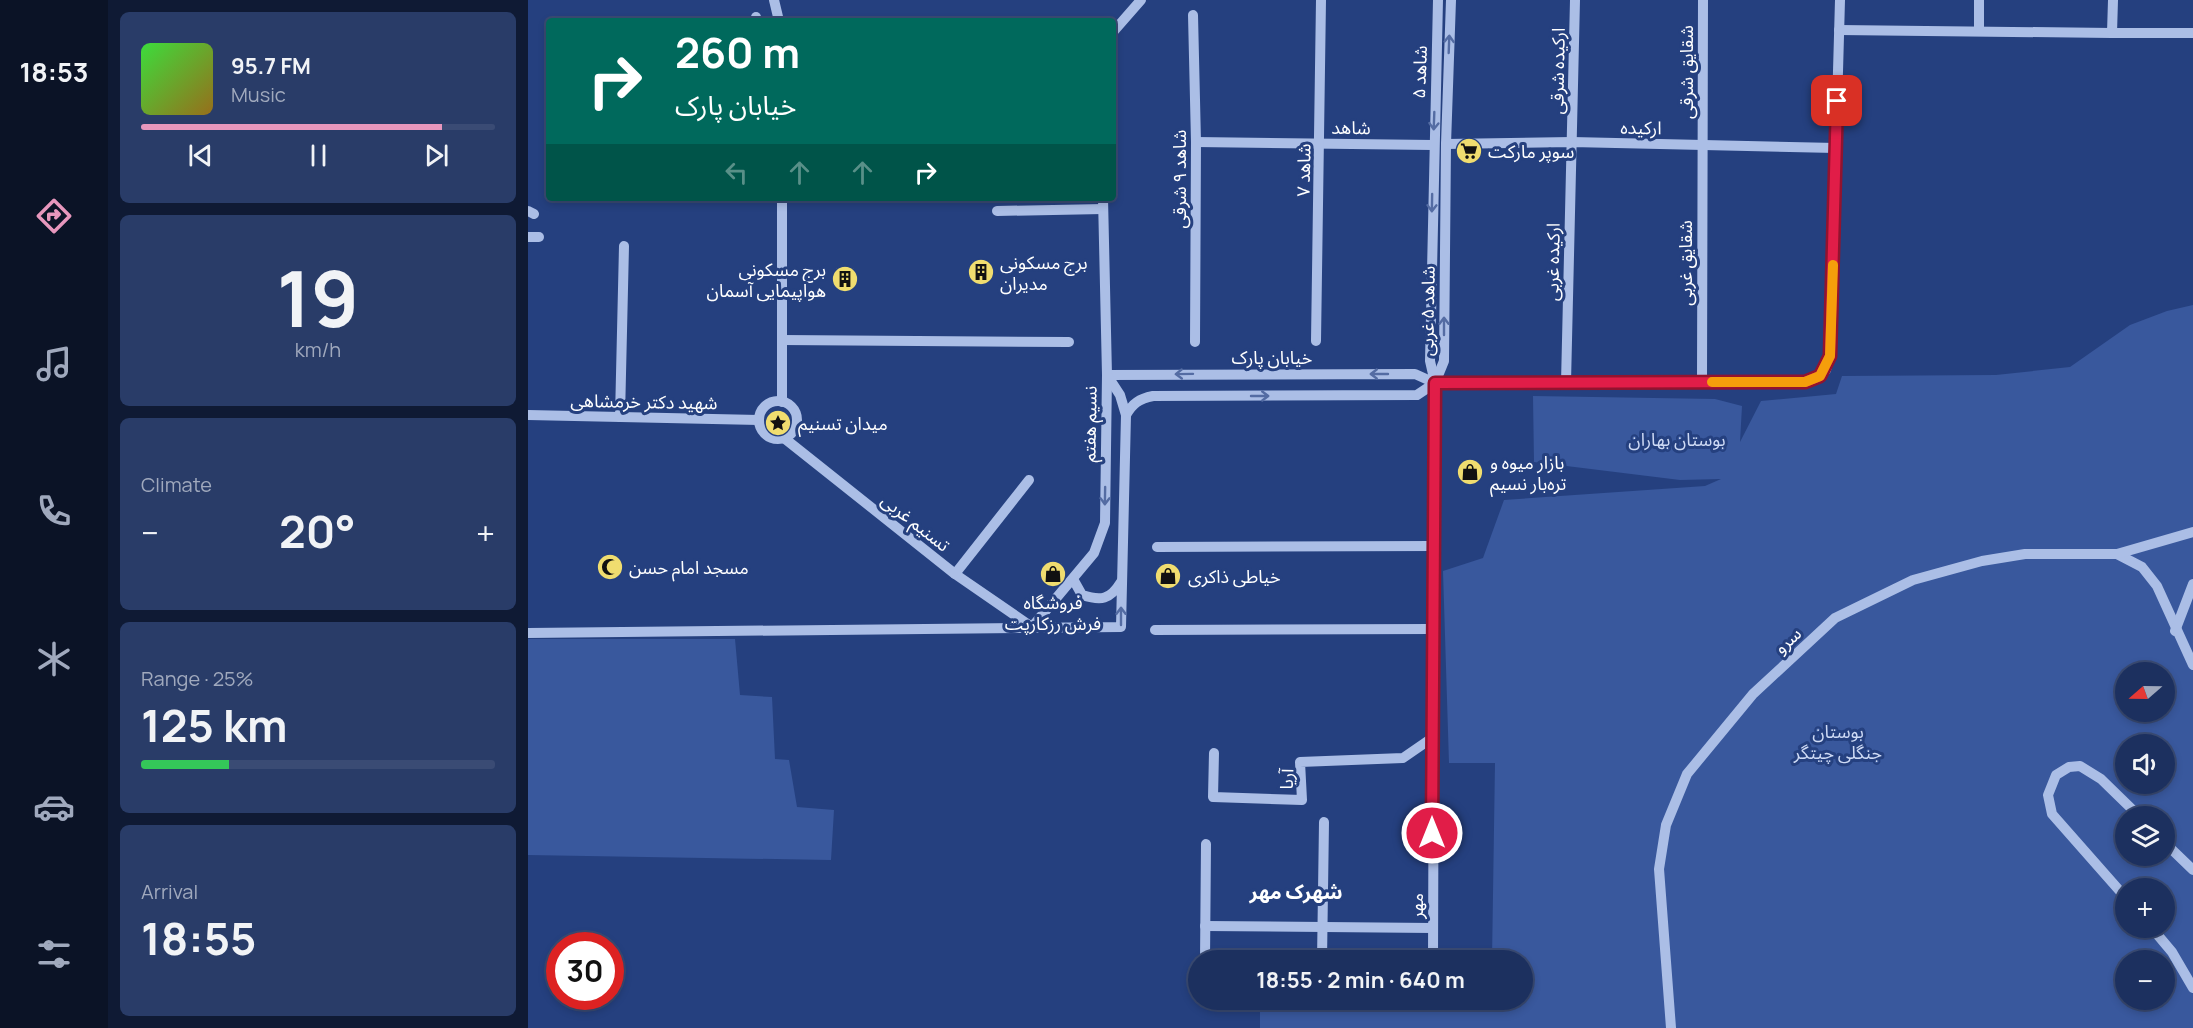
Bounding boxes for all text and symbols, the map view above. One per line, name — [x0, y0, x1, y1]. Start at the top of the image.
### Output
text: 260 m — [675, 23, 800, 81]
street label: شقایق شرقی — [1674, 25, 1698, 119]
street label: ارکیده شرقی — [1544, 27, 1570, 115]
one-way arrow — [1443, 34, 1455, 54]
icon: right — [576, 42, 654, 120]
street label: شاهد ۵ — [1406, 45, 1432, 99]
text: 95.7 FM — [231, 51, 311, 81]
text: 18:53 — [19, 53, 89, 90]
pin — [1811, 75, 1862, 126]
text: Music — [231, 81, 286, 108]
icon: arrive — [1820, 84, 1853, 117]
text: خیابان پارک — [675, 86, 796, 123]
one-way arrow — [1428, 111, 1439, 131]
street label: شاهد — [1331, 115, 1371, 139]
street label: ارکیده — [1620, 115, 1662, 139]
street label: شاهد ۹ شرقی — [1167, 130, 1191, 228]
supermarket icon: سوپر مارکت — [1454, 136, 1484, 166]
icon: previous — [184, 139, 217, 172]
icon: pause — [302, 139, 335, 172]
icon: next — [420, 139, 453, 172]
place label: سوپر مارکت — [1488, 139, 1574, 163]
street label: شاهد ۷ — [1291, 143, 1315, 197]
icon: left — [720, 156, 753, 189]
icon: ahead — [783, 156, 816, 189]
icon: ahead — [846, 156, 879, 189]
icon: right — [909, 156, 942, 189]
one-way arrow — [1426, 193, 1438, 213]
icon: directions — [33, 195, 75, 237]
street label: شقایق غربی — [1673, 220, 1697, 306]
street label: ارکیده غربی — [1539, 223, 1565, 301]
text: 19 — [277, 244, 359, 350]
place label: برج مسکونی مدیران — [1000, 250, 1088, 295]
place label: برج مسکونی هواپیمایی آسمان — [707, 257, 826, 302]
building icon: برج مسکونی مدیران — [966, 257, 996, 287]
building icon: برج مسکونی هواپیمایی آسمان — [830, 264, 860, 294]
street label: شاهد ۵ غربی — [1414, 266, 1440, 356]
one-way arrow — [1438, 317, 1450, 337]
text: km/h — [295, 336, 341, 363]
icon: music — [33, 343, 75, 385]
street label: خیابان پارک — [1232, 345, 1312, 369]
one-way arrow — [1174, 368, 1194, 380]
one-way arrow — [1369, 368, 1389, 380]
street label: نسیم هفتم — [1076, 385, 1104, 463]
street label: شهید دکتر خرمشاهی — [570, 388, 718, 414]
one-way arrow — [1249, 390, 1269, 402]
place icon: میدان تسنیم — [763, 408, 793, 438]
place label: میدان تسنیم — [798, 411, 888, 437]
park label: بوستان بهاران — [1628, 427, 1726, 451]
place label: بازار میوه و تره‌بار نسیم — [1490, 450, 1566, 497]
shop icon: بازار میوه و تره‌بار نسیم — [1455, 457, 1485, 487]
text: Climate — [141, 471, 212, 498]
one-way arrow — [1099, 486, 1111, 506]
street label: تسنیم غربی — [875, 488, 955, 558]
icon: phone — [33, 490, 75, 532]
text: 20° — [279, 500, 356, 562]
text: − — [141, 510, 159, 555]
text: + — [476, 510, 495, 555]
mosque icon: مسجد امام حسن — [595, 552, 625, 582]
place label: مسجد امام حسن — [629, 555, 749, 582]
shop icon: فروشگاه فرش رزکارپت — [1038, 559, 1068, 589]
shop icon: خیاطی ذاکری — [1153, 561, 1183, 591]
place label: خیاطی ذاکری — [1188, 564, 1281, 588]
place label: فروشگاه فرش رزکارپت — [1005, 590, 1101, 635]
one-way arrow — [1115, 606, 1127, 626]
street label: سرو — [1768, 621, 1806, 659]
icon: climate — [33, 638, 75, 680]
north arrow — [2115, 662, 2175, 722]
map controls — [2115, 662, 2175, 1010]
text: Range · 25% — [141, 665, 254, 692]
text: 125 km — [141, 694, 288, 756]
park label: بوستان جنگلی چیتگر — [1793, 719, 1882, 764]
button: sound — [2115, 734, 2175, 794]
street label: آریا — [1274, 767, 1298, 790]
icon: car — [33, 786, 75, 828]
position arrow — [1400, 801, 1464, 865]
button: layers — [2115, 806, 2175, 866]
text: Arrival — [141, 878, 198, 905]
district label: شهرک مهر — [1249, 878, 1342, 905]
button: + — [2115, 878, 2175, 938]
street label: مهر — [1404, 893, 1428, 920]
text: 18:55 — [141, 907, 256, 969]
speed limit sign: 30 — [546, 932, 624, 1010]
icon: filters — [33, 933, 75, 975]
button: − — [2115, 950, 2175, 1010]
text: 18:55 · 2 min · 640 m — [1256, 965, 1465, 995]

